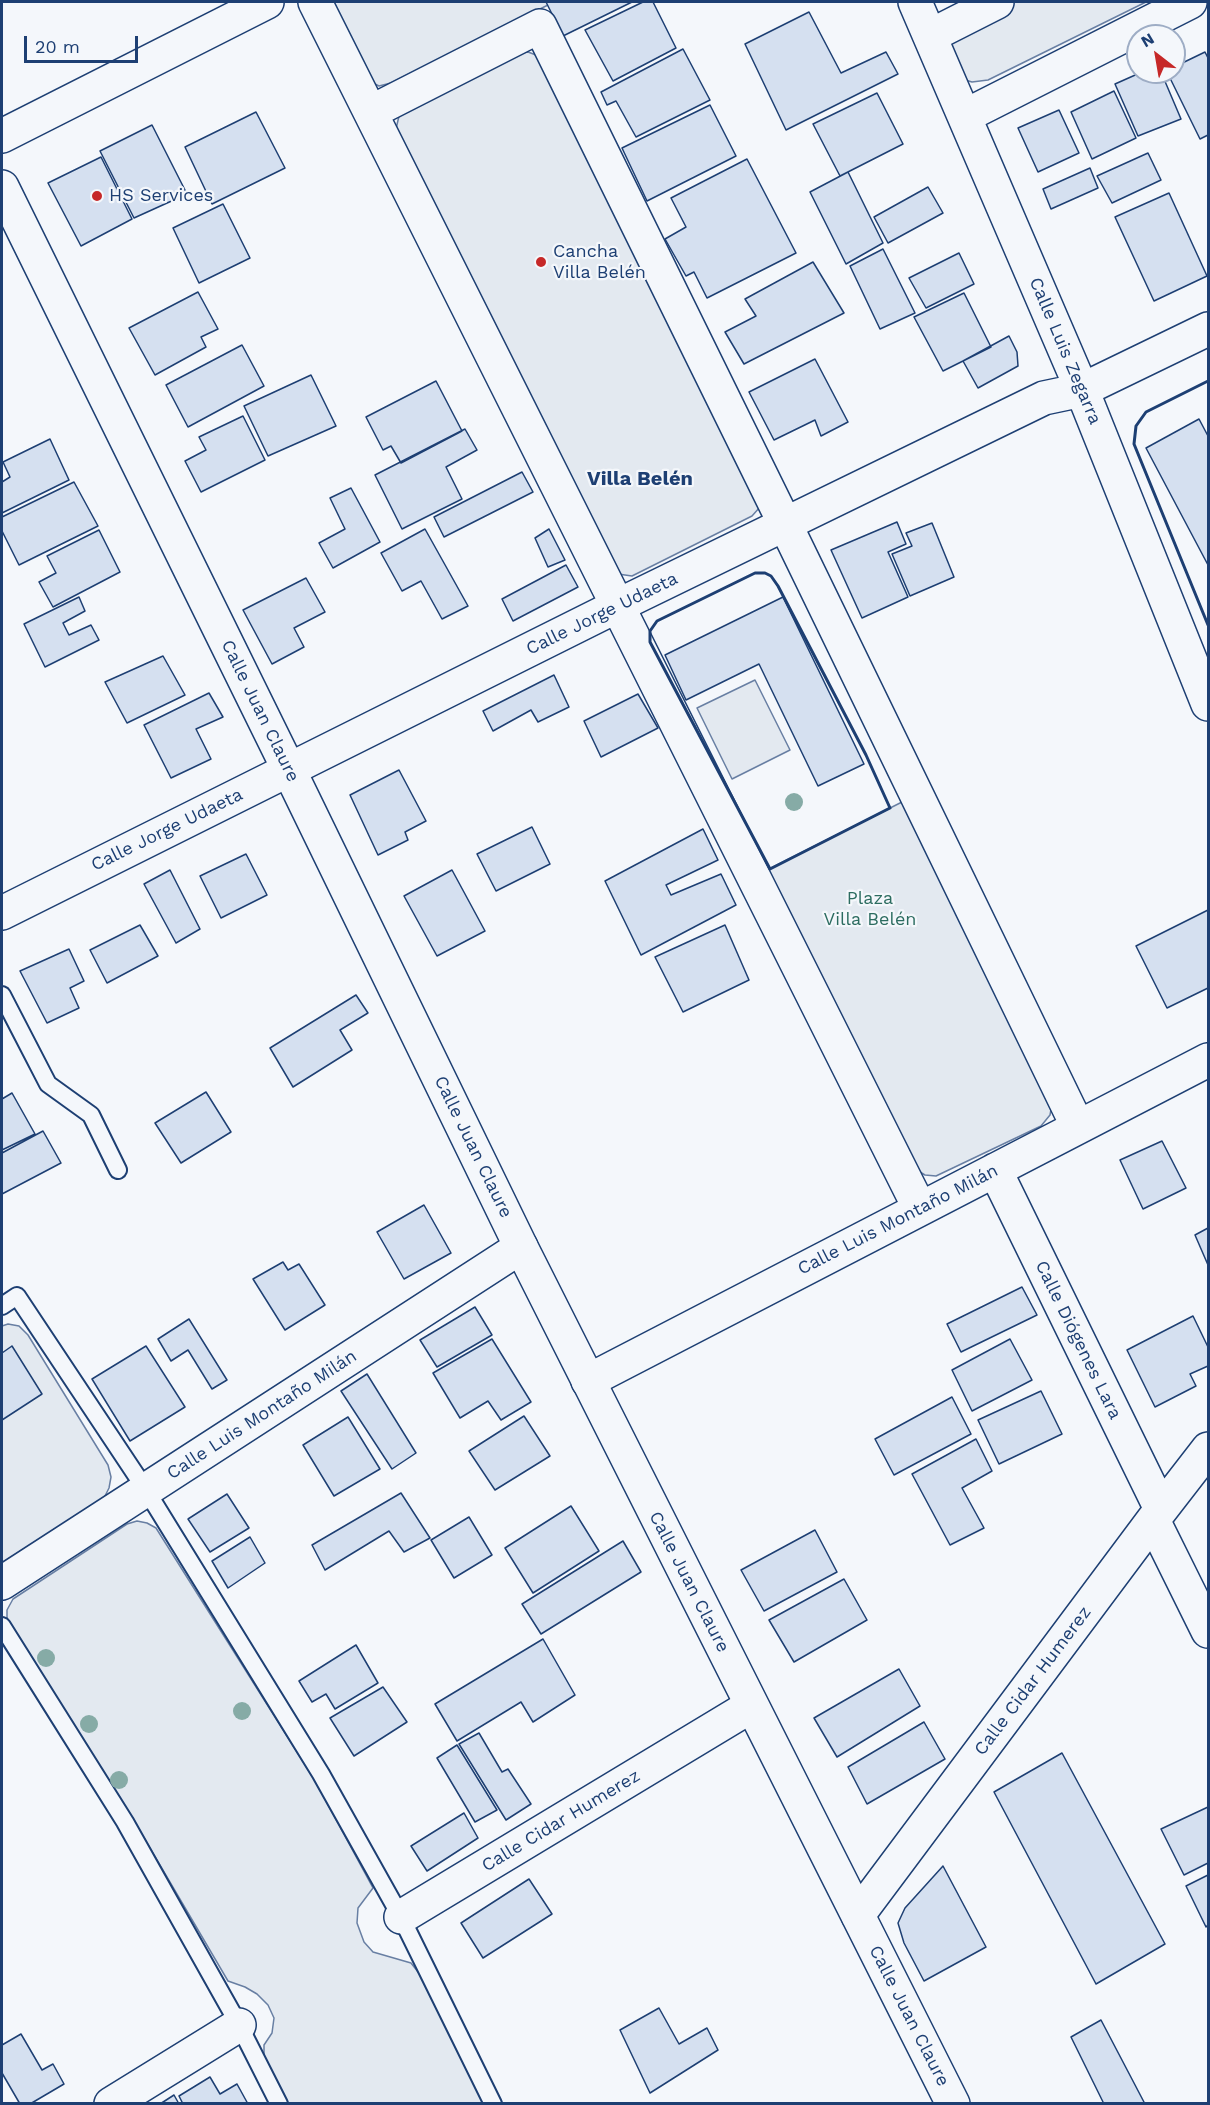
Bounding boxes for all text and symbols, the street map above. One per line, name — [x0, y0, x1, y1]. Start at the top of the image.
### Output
scale bar — [27, 24, 141, 62]
north arrow — [1126, 24, 1186, 84]
text: N — [1138, 29, 1157, 51]
text: 20 m — [35, 36, 80, 57]
place label: HS Services — [109, 185, 213, 207]
marker: HS Services — [90, 189, 104, 203]
place label: Cancha Villa Belén — [553, 241, 646, 284]
marker: Cancha Villa Belén — [534, 255, 548, 269]
street label: Calle Luis Zegarra — [1024, 274, 1106, 428]
district label: Villa Belén — [587, 467, 693, 491]
street label: Calle Jorge Udaeta — [523, 568, 681, 660]
street label: Calle Juan Claure — [216, 636, 304, 786]
street label: Calle Jorge Udaeta — [88, 784, 246, 876]
park label: Plaza Villa Belén — [824, 888, 916, 930]
street label: Calle Juan Claure — [429, 1072, 517, 1222]
street label: Calle Luis Montaño Milán — [794, 1160, 1002, 1280]
street label: Calle Diógenes Lara — [1030, 1257, 1126, 1423]
street label: Calle Luis Montaño Milán — [163, 1345, 361, 1485]
street label: Calle Juan Claure — [644, 1508, 734, 1656]
street label: Calle Cidar Humerez — [970, 1602, 1096, 1760]
street label: Calle Cidar Humerez — [478, 1765, 644, 1877]
street label: Calle Juan Claure — [864, 1942, 954, 2090]

